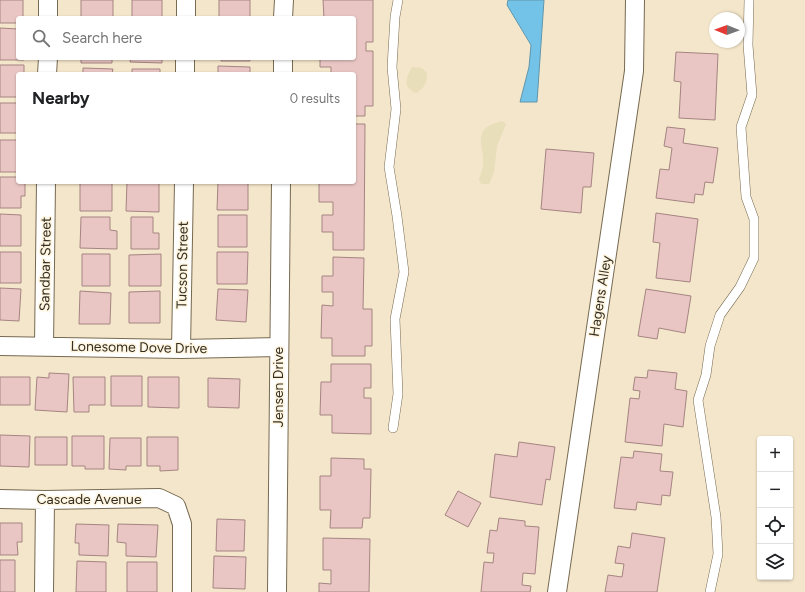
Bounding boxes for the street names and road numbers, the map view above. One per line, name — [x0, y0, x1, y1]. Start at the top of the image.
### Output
street label: Sandbar Street — [36, 217, 55, 311]
street label: Tucson Street — [173, 221, 192, 309]
street label: Hagens Alley — [586, 254, 615, 338]
street label: Lonesome Dove Drive — [71, 338, 208, 357]
street label: Jensen Drive — [270, 346, 287, 427]
street label: Cascade Avenue — [36, 491, 142, 508]

